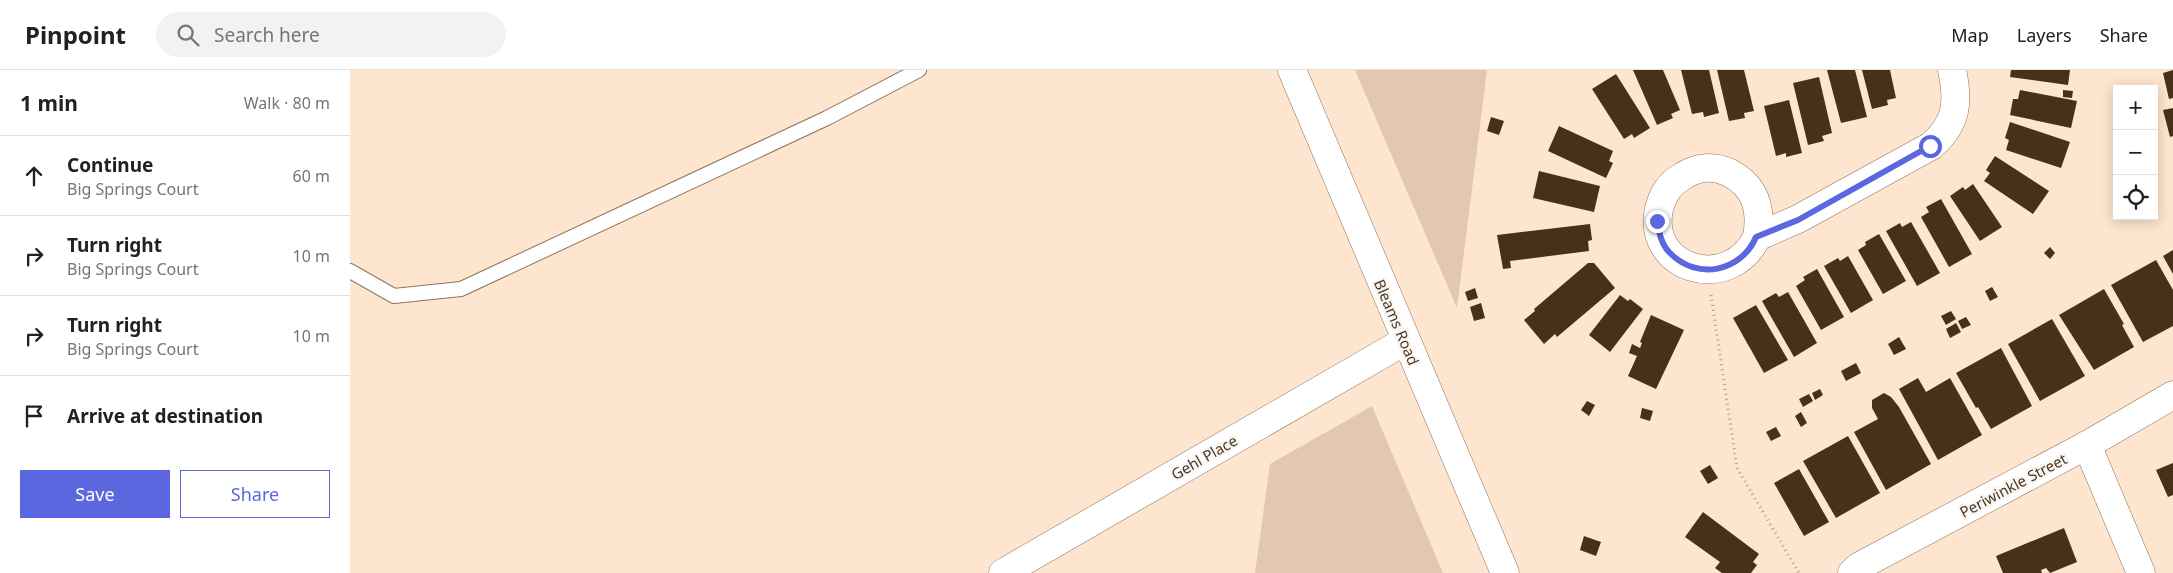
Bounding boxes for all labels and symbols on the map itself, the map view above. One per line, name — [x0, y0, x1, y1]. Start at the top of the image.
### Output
route start — [1919, 135, 1942, 158]
route end — [1646, 210, 1669, 233]
street label: Bleams Road — [1370, 276, 1424, 368]
street label: Gehl Place — [1167, 430, 1241, 484]
street label: Periwinkle Street — [1956, 448, 2071, 522]

